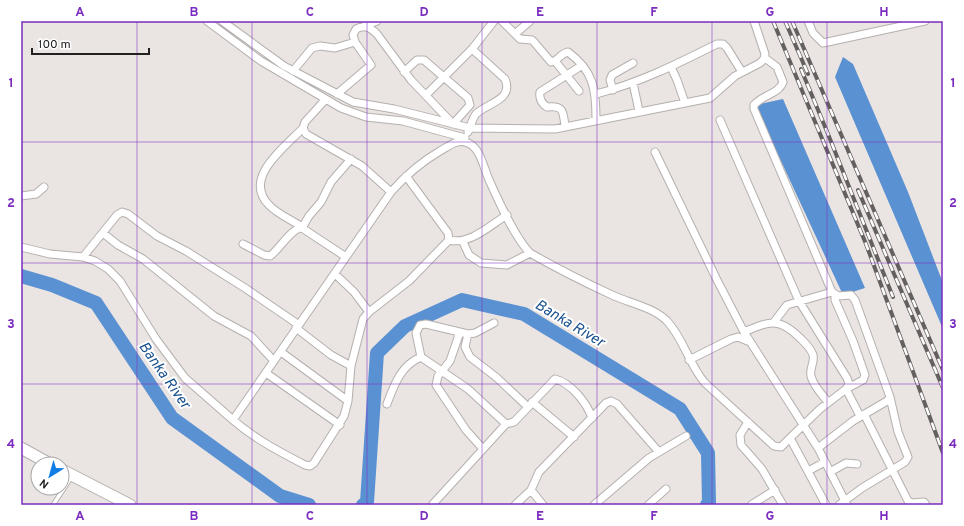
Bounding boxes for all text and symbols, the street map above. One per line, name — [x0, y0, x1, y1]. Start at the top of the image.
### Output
text: A — [75, 5, 85, 21]
text: B — [190, 5, 199, 21]
text: C — [306, 5, 314, 21]
text: D — [419, 5, 429, 21]
text: E — [536, 5, 544, 21]
text: F — [650, 5, 658, 21]
text: G — [766, 5, 775, 21]
text: H — [879, 5, 889, 21]
scale bar — [32, 30, 149, 56]
text: 100 m — [38, 37, 71, 53]
text: 1 — [8, 76, 14, 92]
text: 1 — [950, 76, 956, 92]
text: 2 — [7, 196, 15, 212]
text: 2 — [949, 196, 957, 212]
water label: Banka River — [531, 296, 609, 353]
text: 3 — [7, 317, 15, 333]
text: 3 — [949, 317, 957, 333]
water label: Banka River — [134, 339, 195, 414]
text: 4 — [7, 437, 15, 453]
text: 4 — [949, 437, 957, 453]
north arrow — [30, 456, 70, 496]
text: N — [37, 475, 52, 491]
text: A — [75, 509, 85, 525]
text: B — [190, 509, 199, 525]
text: C — [306, 509, 314, 525]
text: D — [419, 509, 429, 525]
text: E — [536, 509, 544, 525]
text: F — [650, 509, 658, 525]
text: G — [766, 509, 775, 525]
text: H — [879, 509, 889, 525]

